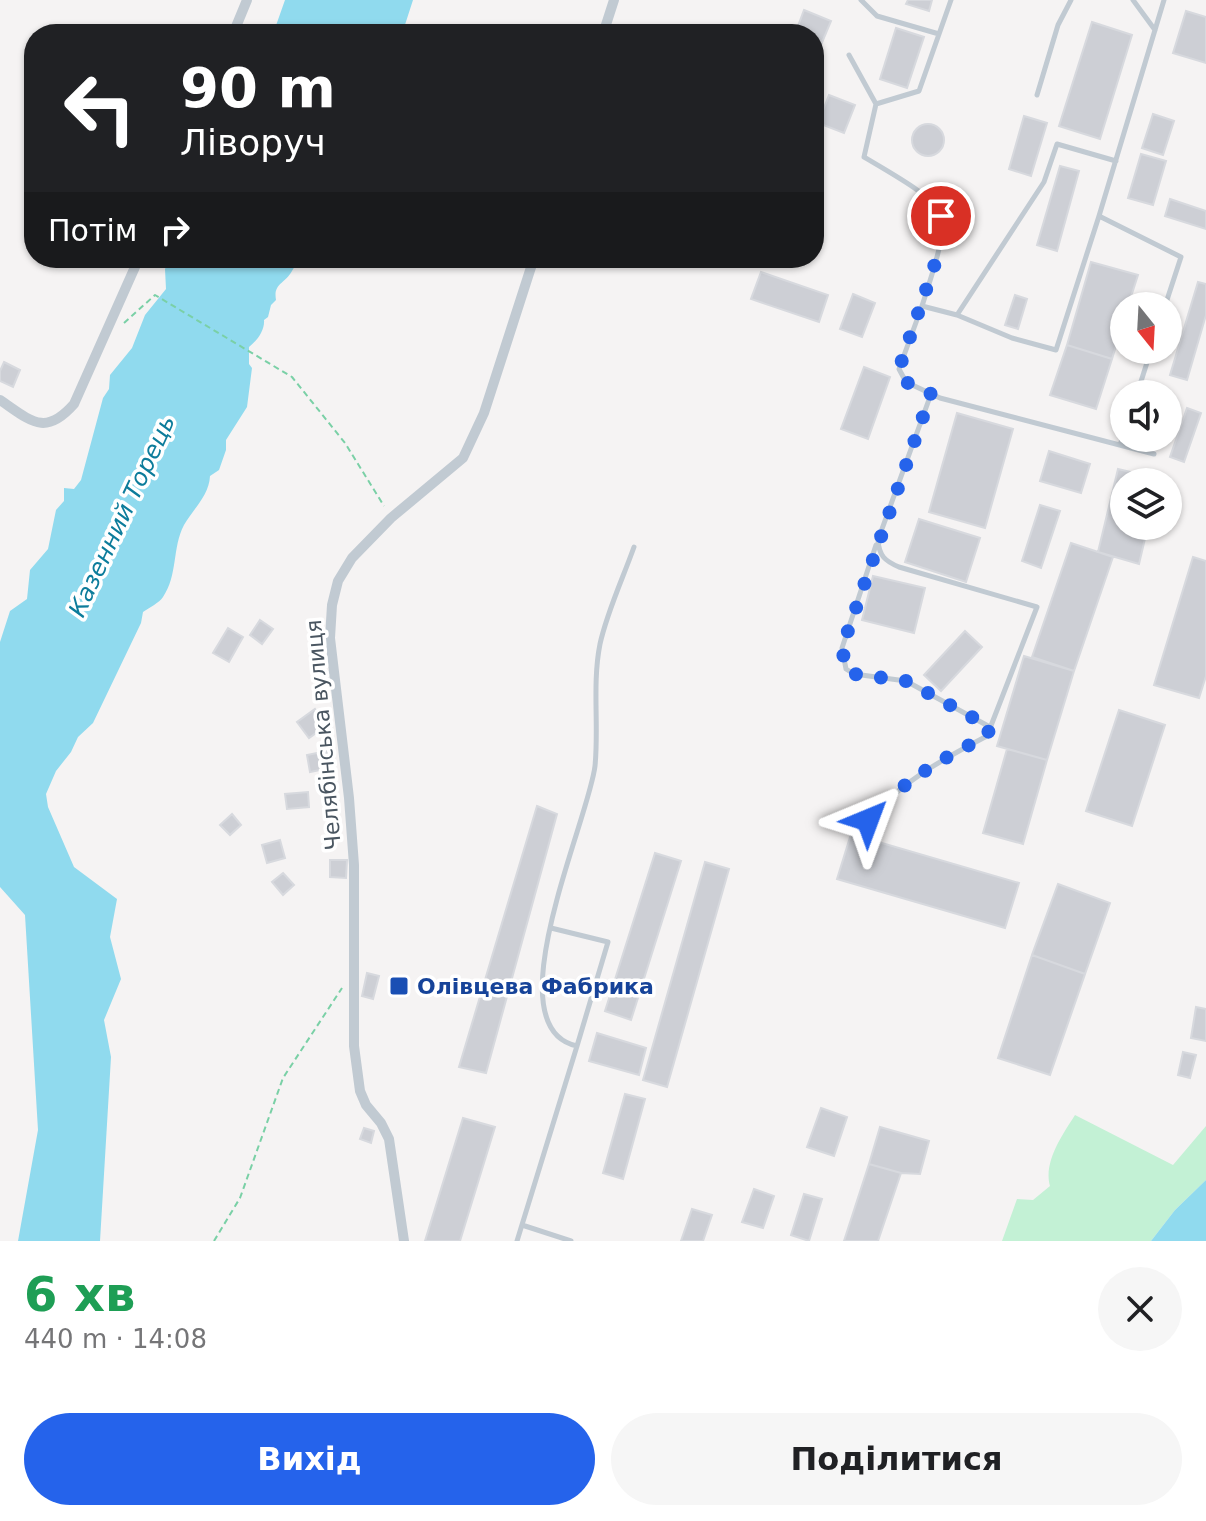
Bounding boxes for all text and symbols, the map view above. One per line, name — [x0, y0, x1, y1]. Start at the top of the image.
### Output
text: 90 m — [180, 55, 336, 120]
icon: left — [48, 56, 152, 160]
text: Ліворуч — [180, 122, 326, 163]
pin — [907, 182, 975, 250]
icon: arrive — [919, 194, 963, 238]
icon: right — [153, 208, 197, 252]
text: Потім — [48, 213, 137, 248]
north arrow — [1110, 292, 1182, 364]
map controls — [1110, 292, 1182, 540]
button: sound — [1110, 380, 1182, 452]
water label: Казенний Торець — [63, 411, 181, 621]
button: layers — [1110, 468, 1182, 540]
street label: Челябінська вулиця — [301, 619, 346, 851]
position arrow — [826, 778, 910, 862]
place label: Олівцева Фабрика — [417, 974, 654, 999]
marker: Олівцева Фабрика — [388, 975, 410, 997]
text: 6 хв — [24, 1266, 135, 1322]
button: close — [1098, 1267, 1182, 1351]
text: 440 m · 14:08 — [24, 1324, 207, 1354]
button: Вихід — [24, 1413, 595, 1505]
button: Поділитися — [611, 1413, 1182, 1505]

